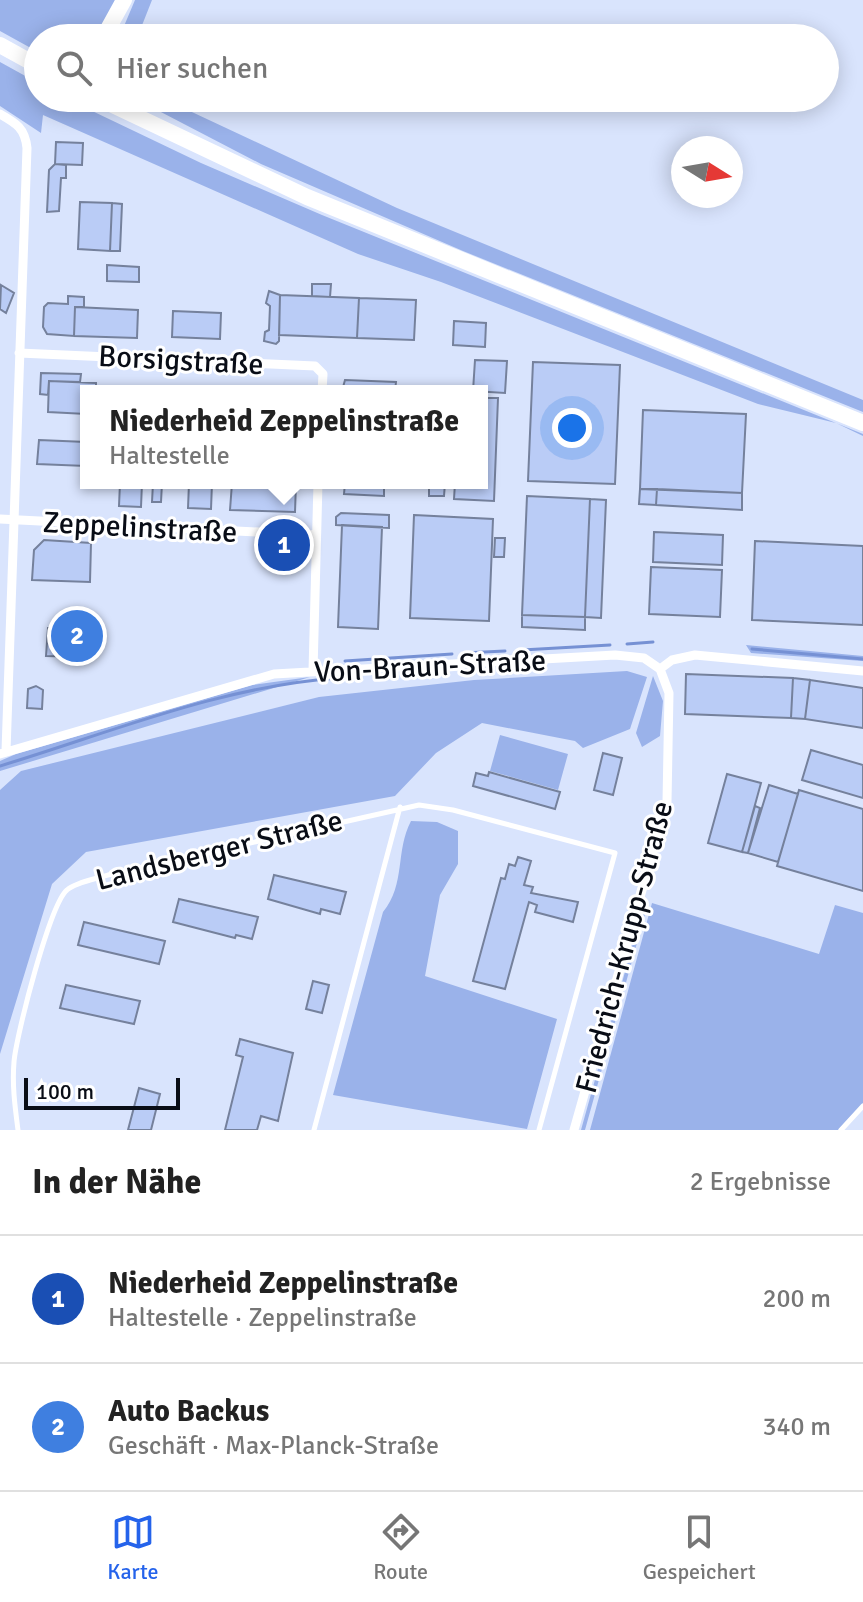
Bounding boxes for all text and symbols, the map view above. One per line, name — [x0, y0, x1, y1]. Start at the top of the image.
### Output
search box — [24, 24, 839, 112]
icon: search — [52, 46, 96, 90]
text: Hier suchen — [116, 50, 268, 87]
north arrow — [671, 136, 743, 208]
street label: Borsigstraße — [97, 338, 265, 383]
popup — [80, 385, 488, 489]
text: Niederheid Zeppelinstraße — [109, 403, 459, 440]
your location — [552, 408, 592, 448]
text: Haltestelle — [109, 440, 230, 472]
street label: Zeppelinstraße — [42, 504, 238, 551]
pin: 1 — [258, 515, 310, 575]
pin: 2 — [51, 606, 103, 666]
street label: Von-Braun-Straße — [313, 642, 547, 691]
street label: Friedrich-Krupp-Straße — [568, 797, 681, 1097]
street label: Landsberger Straße — [92, 802, 346, 899]
scale bar — [24, 1074, 180, 1110]
text: 100 m — [36, 1078, 94, 1105]
text: In der Nähe — [32, 1161, 201, 1203]
text: 2 Ergebnisse — [690, 1166, 831, 1198]
text: Niederheid Zeppelinstraße — [108, 1265, 458, 1302]
text: 1 — [51, 1283, 65, 1315]
text: 200 m — [762, 1283, 831, 1315]
text: Haltestelle · Zeppelinstraße — [108, 1302, 417, 1334]
text: Auto Backus — [108, 1393, 269, 1430]
text: 2 — [51, 1411, 65, 1443]
text: 340 m — [762, 1411, 831, 1443]
text: Geschäft · Max-Planck-Straße — [108, 1430, 439, 1462]
tab: Karte — [107, 1510, 159, 1585]
tab: Route — [373, 1510, 428, 1585]
tab: Gespeichert — [643, 1510, 756, 1585]

